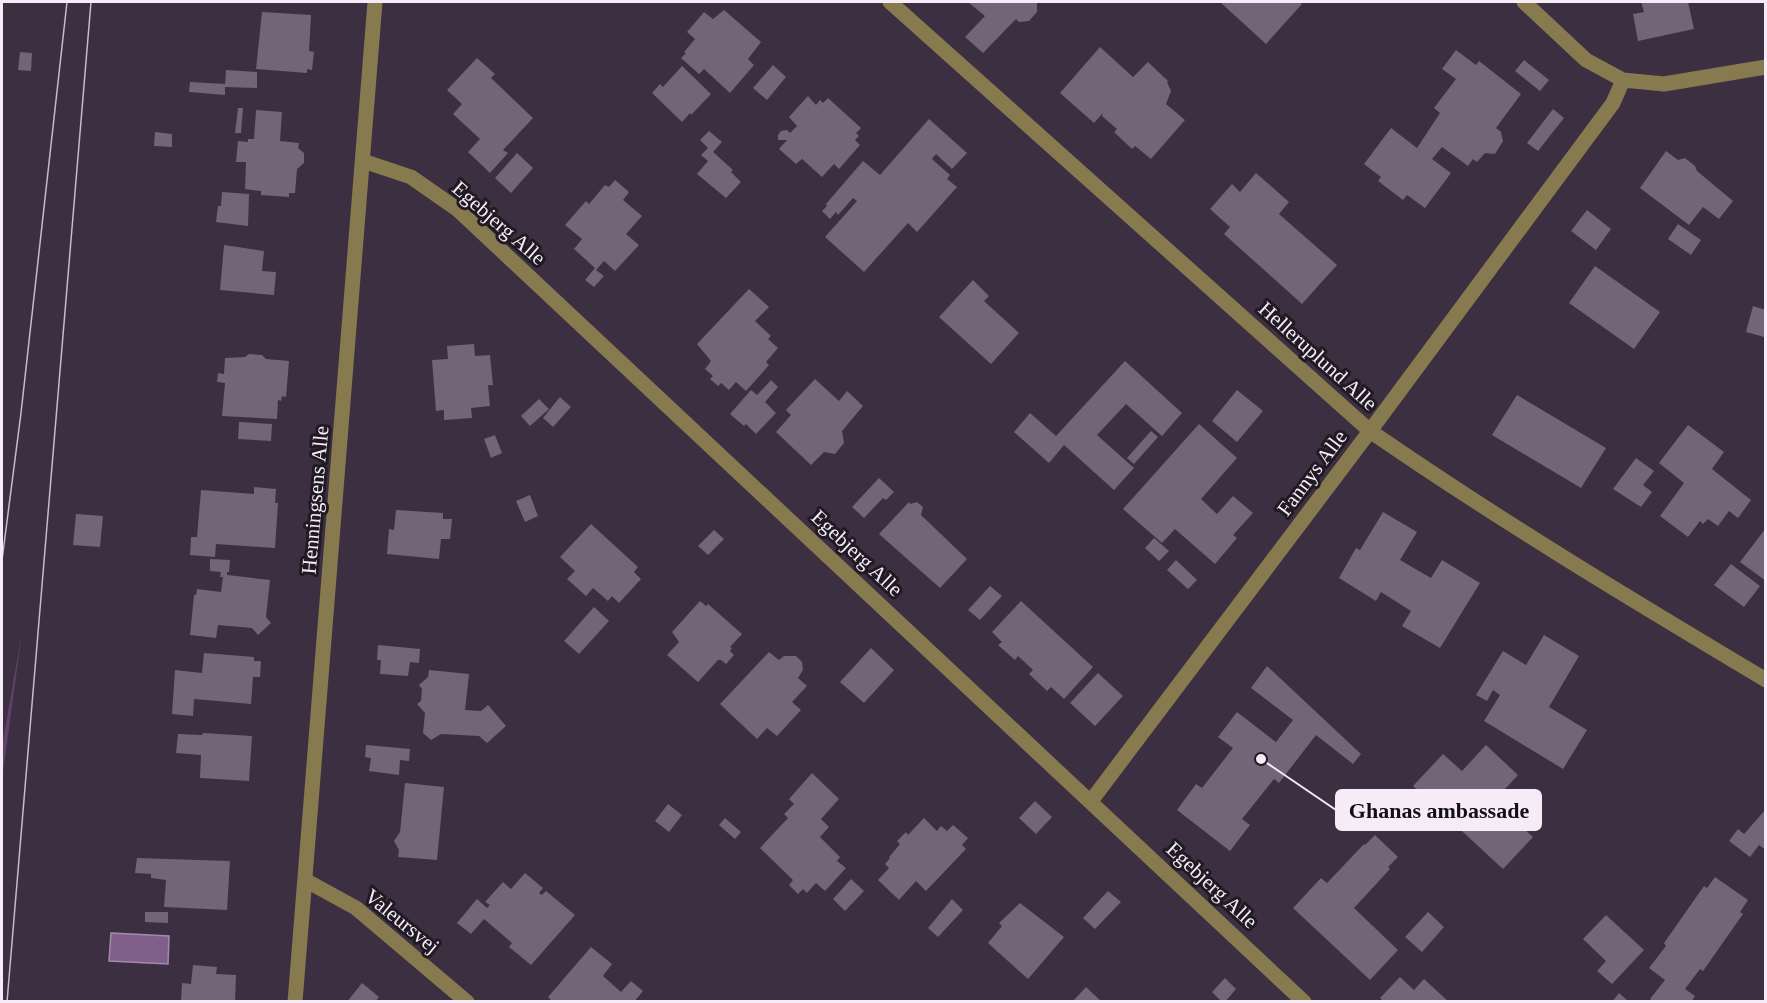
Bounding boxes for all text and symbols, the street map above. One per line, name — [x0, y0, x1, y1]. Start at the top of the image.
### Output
street label: Egebjerg Alle — [447, 176, 551, 270]
street label: Helleruplund Alle — [1254, 297, 1382, 415]
street label: Henningsens Alle — [297, 425, 333, 575]
street label: Fannys Alle — [1272, 425, 1352, 521]
street label: Egebjerg Alle — [807, 505, 907, 601]
callout: Ghanas ambassade — [1336, 790, 1541, 830]
text: Ghanas ambassade — [1349, 798, 1529, 823]
street label: Egebjerg Alle — [1162, 837, 1262, 933]
street label: Valeursvej — [360, 884, 444, 958]

